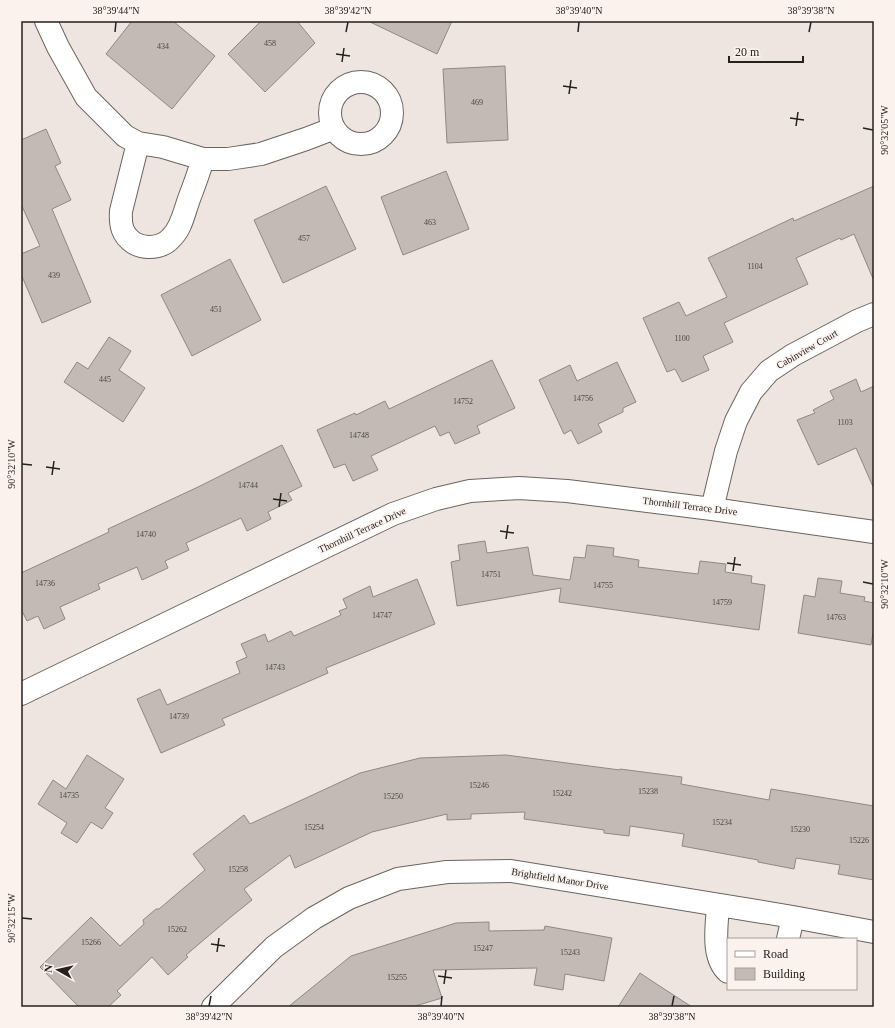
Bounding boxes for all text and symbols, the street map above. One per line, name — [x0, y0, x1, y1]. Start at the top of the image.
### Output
text: 38°39'44"N — [92, 5, 140, 16]
text: 38°39'42"N — [324, 5, 372, 16]
text: 38°39'40"N — [555, 5, 603, 16]
text: 38°39'38"N — [787, 5, 835, 16]
scale bar — [729, 38, 803, 64]
house number: 458 — [264, 39, 276, 48]
house number: 434 — [157, 42, 169, 51]
text: 20 m — [735, 45, 760, 59]
house number: 469 — [471, 98, 483, 107]
text: 90°32'05"W — [879, 105, 890, 155]
house number: 463 — [424, 218, 436, 227]
house number: 457 — [298, 234, 310, 243]
house number: 1104 — [747, 262, 763, 271]
house number: 439 — [48, 271, 60, 280]
house number: 451 — [210, 305, 222, 314]
street label: Cabinview Court — [775, 327, 840, 371]
house number: 1100 — [674, 334, 690, 343]
house number: 445 — [99, 375, 111, 384]
house number: 14756 — [573, 394, 593, 403]
house number: 14752 — [453, 397, 473, 406]
house number: 1103 — [837, 418, 853, 427]
house number: 14748 — [349, 431, 369, 440]
text: 90°32'10"W — [6, 439, 17, 489]
house number: 14744 — [238, 481, 258, 490]
street label: Thornhill Terrace Drive — [642, 495, 738, 517]
street label: Thornhill Terrace Drive — [317, 505, 408, 555]
house number: 14740 — [136, 530, 156, 539]
text: 90°32'10"W — [879, 559, 890, 609]
house number: 14751 — [481, 570, 501, 579]
house number: 14736 — [35, 579, 55, 588]
house number: 14755 — [593, 581, 613, 590]
house number: 14759 — [712, 598, 732, 607]
house number: 14747 — [372, 611, 392, 620]
house number: 14763 — [826, 613, 846, 622]
house number: 14743 — [265, 663, 285, 672]
house number: 14739 — [169, 712, 189, 721]
house number: 15246 — [469, 781, 489, 790]
house number: 15238 — [638, 787, 658, 796]
house number: 15242 — [552, 789, 572, 798]
house number: 14735 — [59, 791, 79, 800]
house number: 15250 — [383, 792, 403, 801]
house number: 15234 — [712, 818, 732, 827]
house number: 15254 — [304, 823, 324, 832]
house number: 15230 — [790, 825, 810, 834]
house number: 15226 — [849, 836, 869, 845]
house number: 15258 — [228, 865, 248, 874]
street label: Brightfield Manor Drive — [511, 866, 610, 892]
text: 90°32'15"W — [6, 893, 17, 943]
house number: 15262 — [167, 925, 187, 934]
house number: 15266 — [81, 938, 101, 947]
legend — [727, 938, 857, 990]
house number: 15247 — [473, 944, 493, 953]
text: Road — [763, 947, 788, 961]
house number: 15243 — [560, 948, 580, 957]
north arrow — [38, 950, 78, 990]
text: N — [42, 964, 55, 973]
text: Building — [763, 967, 805, 981]
house number: 15255 — [387, 973, 407, 982]
text: 38°39'42"N — [185, 1011, 233, 1022]
text: 38°39'40"N — [417, 1011, 465, 1022]
text: 38°39'38"N — [648, 1011, 696, 1022]

